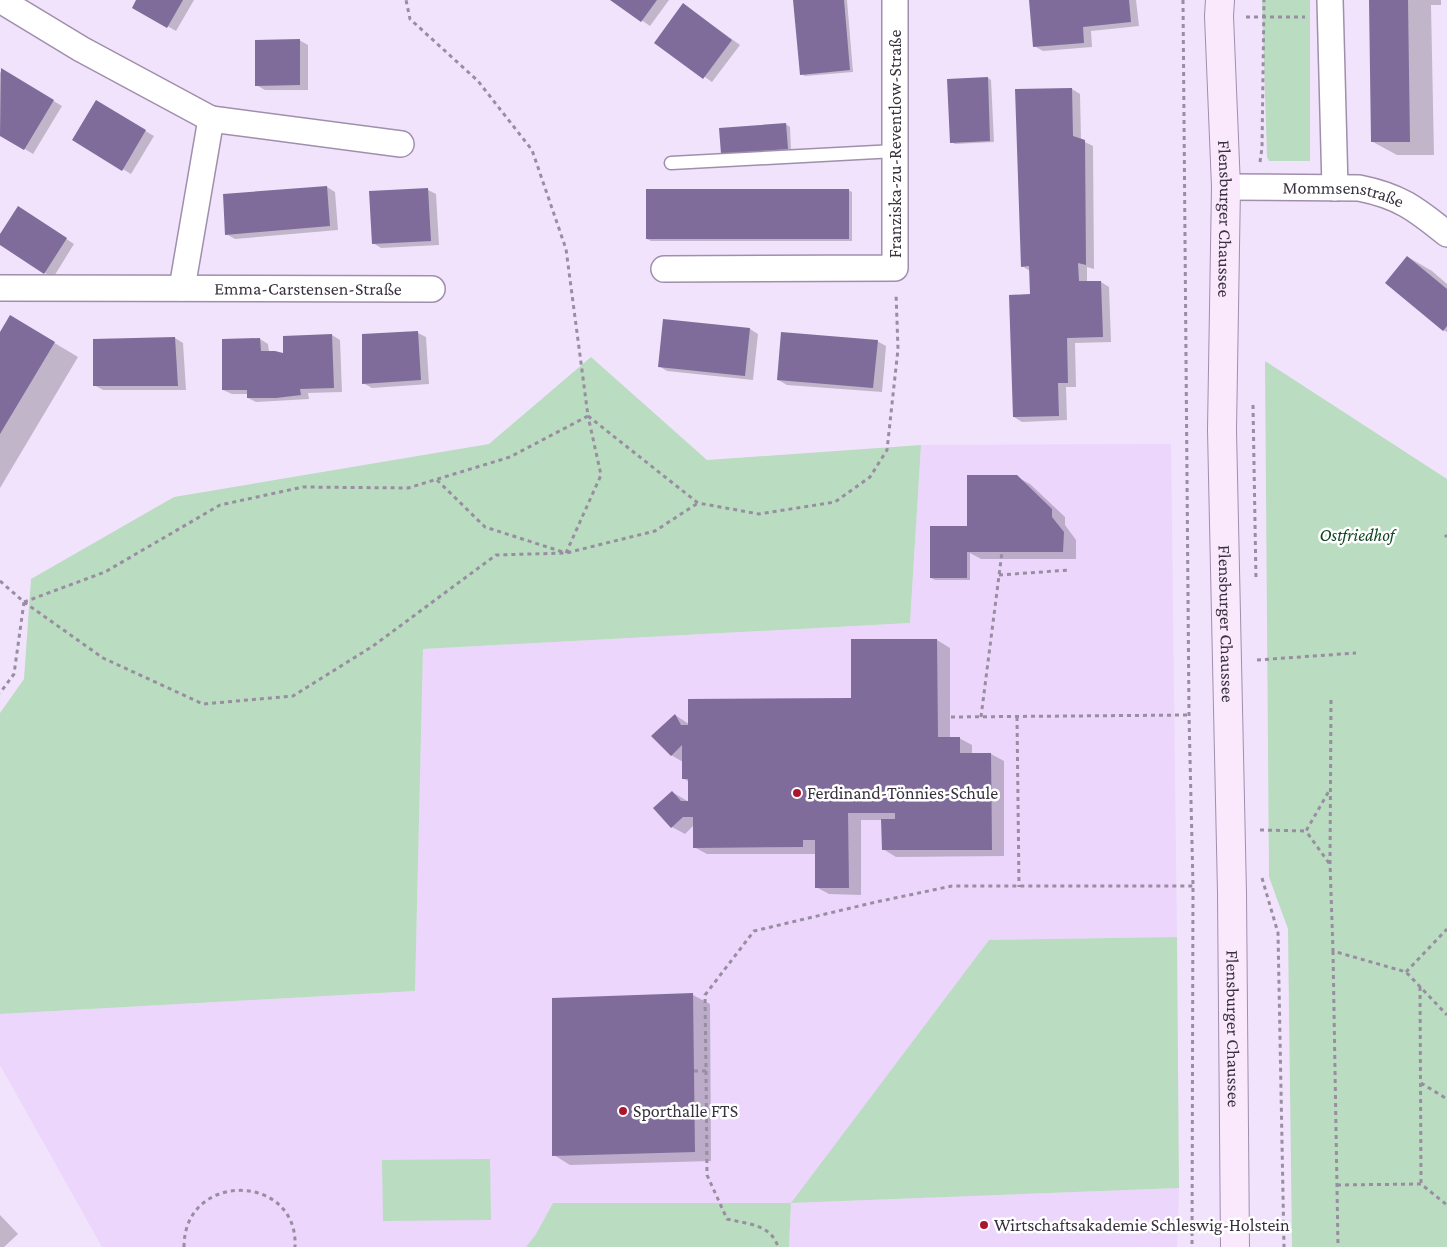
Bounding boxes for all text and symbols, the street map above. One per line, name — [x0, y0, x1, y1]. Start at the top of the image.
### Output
street label: Franziska-zu-Reventlow-Straße — [885, 30, 905, 258]
street label: Flensburger Chaussee — [1214, 140, 1236, 298]
street label: Mommsenstraße — [1282, 177, 1407, 212]
street label: Emma-Carstensen-Straße — [214, 278, 402, 299]
park label: Ostfriedhof — [1320, 525, 1397, 545]
street label: Flensburger Chaussee — [1214, 545, 1238, 703]
place label: Ferdinand-Tönnies-Schule — [807, 783, 998, 803]
marker: Ferdinand-Tönnies-Schule — [791, 787, 803, 799]
street label: Flensburger Chaussee — [1222, 950, 1244, 1108]
place label: Sporthalle FTS — [633, 1101, 738, 1121]
marker: Sporthalle FTS — [617, 1105, 629, 1117]
place label: Wirtschaftsakademie Schleswig-Holstein — [994, 1215, 1290, 1235]
marker: Wirtschaftsakademie Schleswig-Holstein — [978, 1219, 990, 1231]

